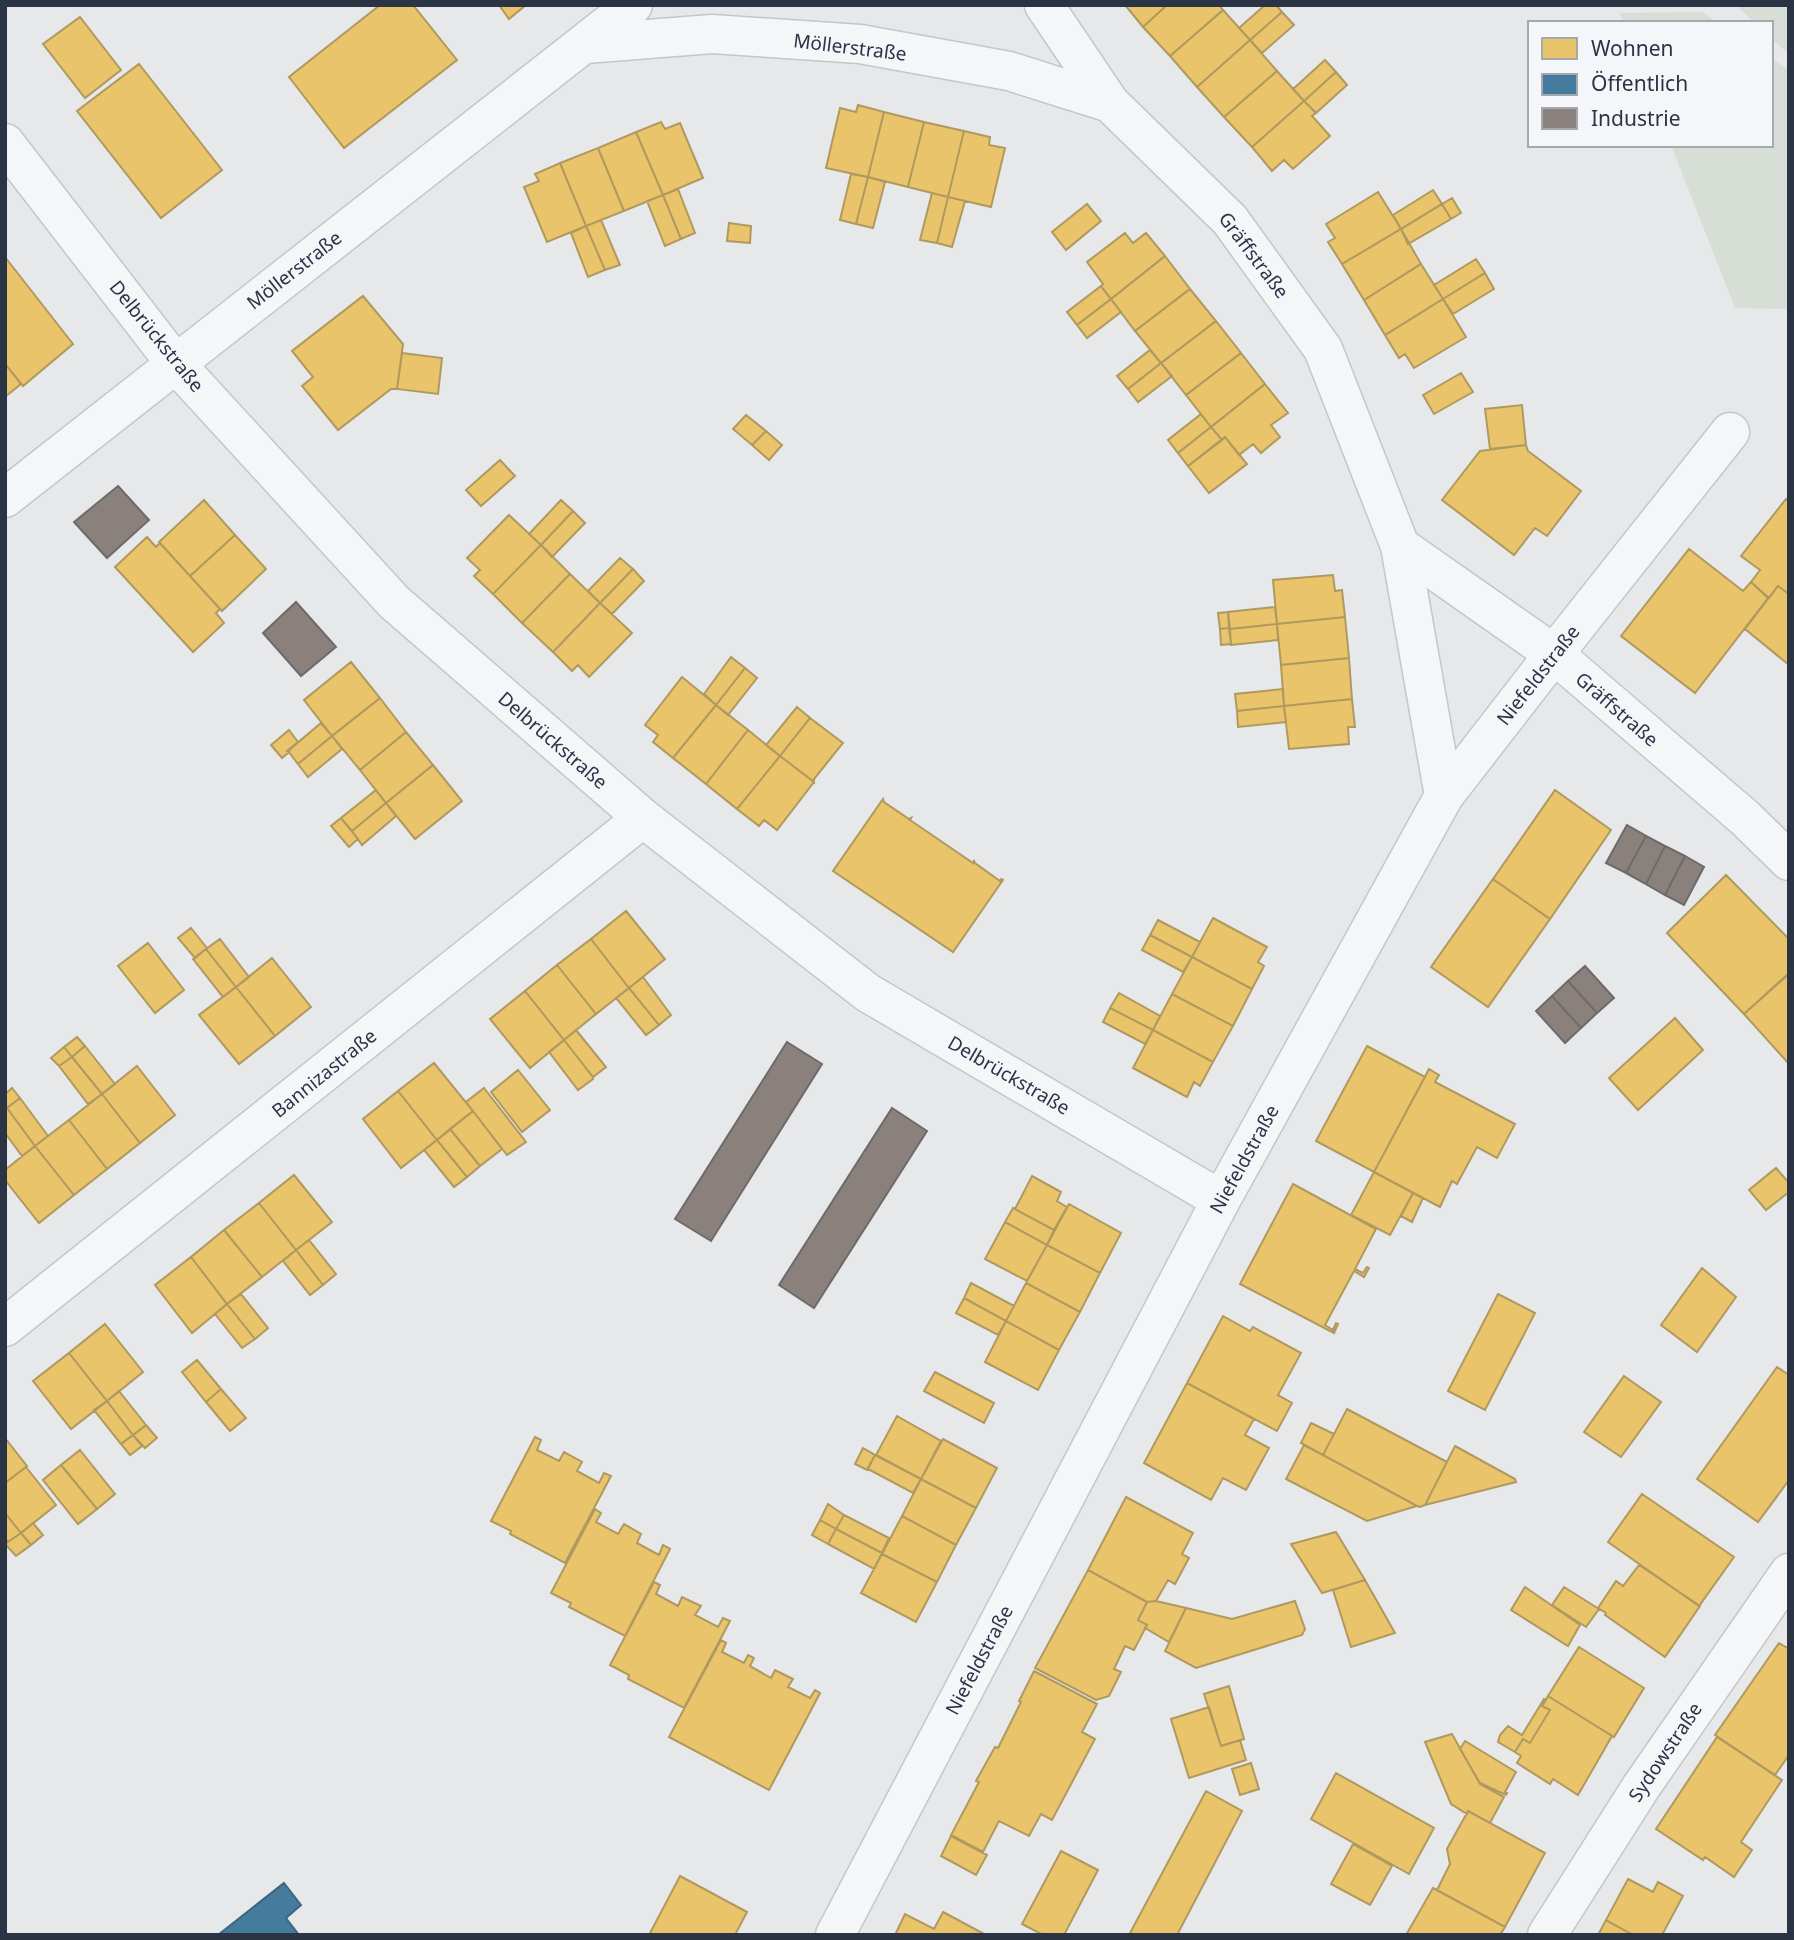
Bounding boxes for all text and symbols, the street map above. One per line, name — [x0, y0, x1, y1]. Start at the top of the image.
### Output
legend — [1528, 21, 1773, 147]
street label: Möllerstraße — [792, 27, 908, 67]
text: Wohnen — [1591, 34, 1674, 62]
text: Öffentlich — [1591, 69, 1688, 97]
text: Industrie — [1591, 104, 1681, 132]
street label: Gräffstraße — [1213, 207, 1295, 303]
street label: Möllerstraße — [241, 225, 347, 315]
street label: Delbrückstraße — [104, 275, 210, 397]
street label: Niefeldstraße — [1491, 619, 1585, 731]
street label: Gräffstraße — [1570, 666, 1664, 752]
street label: Delbrückstraße — [493, 685, 613, 795]
street label: Bannizastraße — [266, 1023, 382, 1123]
street label: Delbrückstraße — [943, 1030, 1075, 1120]
street label: Niefeldstraße — [1203, 1100, 1285, 1218]
street label: Niefeldstraße — [939, 1601, 1019, 1719]
street label: Sydowstraße — [1622, 1697, 1708, 1807]

